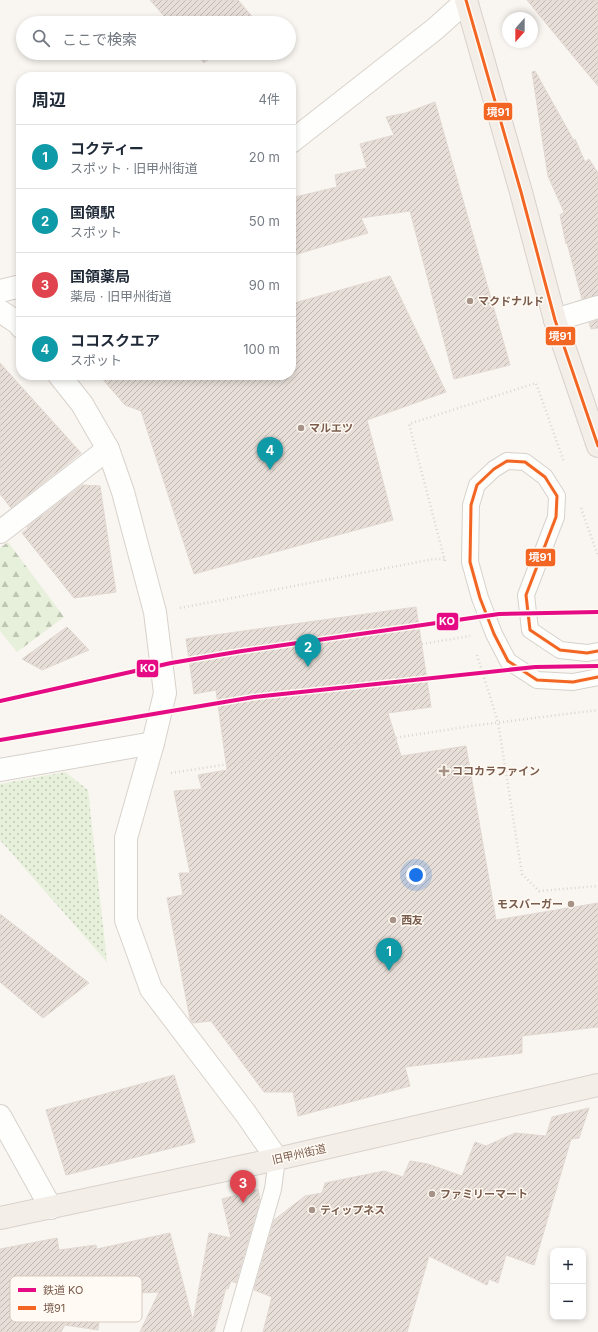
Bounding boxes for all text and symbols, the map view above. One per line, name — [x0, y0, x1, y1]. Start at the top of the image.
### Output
north arrow — [502, 12, 538, 48]
search box — [16, 16, 296, 60]
icon: search — [30, 27, 52, 49]
text: ここで検索 — [62, 30, 137, 49]
text: 周辺 — [32, 90, 66, 110]
text: 4件 — [259, 91, 280, 107]
line badge: 境91 — [483, 102, 513, 121]
text: 境91 — [487, 105, 510, 119]
text: コクティー — [70, 139, 144, 158]
text: 1 — [42, 149, 48, 165]
text: 20 m — [249, 149, 280, 165]
text: スポット · 旧甲州街道 — [70, 160, 198, 176]
text: 国領駅 — [70, 203, 115, 222]
text: 2 — [41, 213, 49, 229]
text: 50 m — [249, 213, 280, 229]
text: スポット — [70, 224, 122, 240]
text: 国領薬局 — [70, 267, 130, 286]
text: 3 — [41, 277, 49, 293]
text: 90 m — [249, 277, 280, 293]
text: 薬局 · 旧甲州街道 — [70, 288, 172, 304]
place label: マクドナルド — [478, 294, 544, 308]
marker: マクドナルド — [465, 296, 475, 306]
line badge: 境91 — [545, 326, 576, 346]
text: 境91 — [549, 329, 572, 343]
text: ココスクエア — [70, 331, 160, 350]
text: 4 — [41, 341, 49, 357]
text: 100 m — [243, 341, 280, 357]
text: スポット — [70, 352, 122, 368]
place label: マルエツ — [309, 421, 353, 435]
marker: マルエツ — [296, 423, 306, 433]
pin: 4 — [257, 437, 283, 470]
line badge: 境91 — [525, 548, 556, 567]
text: 境91 — [529, 550, 552, 564]
line badge: KO — [436, 612, 459, 631]
text: KO — [439, 614, 455, 628]
pin: 2 — [295, 634, 321, 667]
line badge: KO — [136, 659, 159, 678]
text: KO — [140, 661, 156, 675]
place label: ココカラファイン — [452, 764, 540, 778]
marker: ココカラファイン — [439, 766, 449, 776]
your location — [406, 865, 426, 885]
place label: モスバーガー — [497, 897, 563, 911]
marker: モスバーガー — [566, 899, 576, 909]
place label: 西友 — [401, 913, 423, 927]
marker: 西友 — [388, 915, 398, 925]
pin: 1 — [376, 938, 402, 971]
street label: 旧甲州街道 — [271, 1141, 327, 1167]
pin: 3 — [230, 1170, 256, 1203]
place label: ファミリーマート — [440, 1187, 528, 1201]
marker: ファミリーマート — [427, 1189, 437, 1199]
place label: ティップネス — [320, 1203, 385, 1217]
marker: ティップネス — [307, 1205, 317, 1215]
map controls — [550, 1248, 586, 1320]
button: + — [550, 1248, 586, 1284]
legend — [10, 1276, 142, 1322]
text: 鉄道 KO — [43, 1283, 84, 1297]
button: − — [550, 1284, 586, 1320]
text: 境91 — [43, 1301, 65, 1315]

